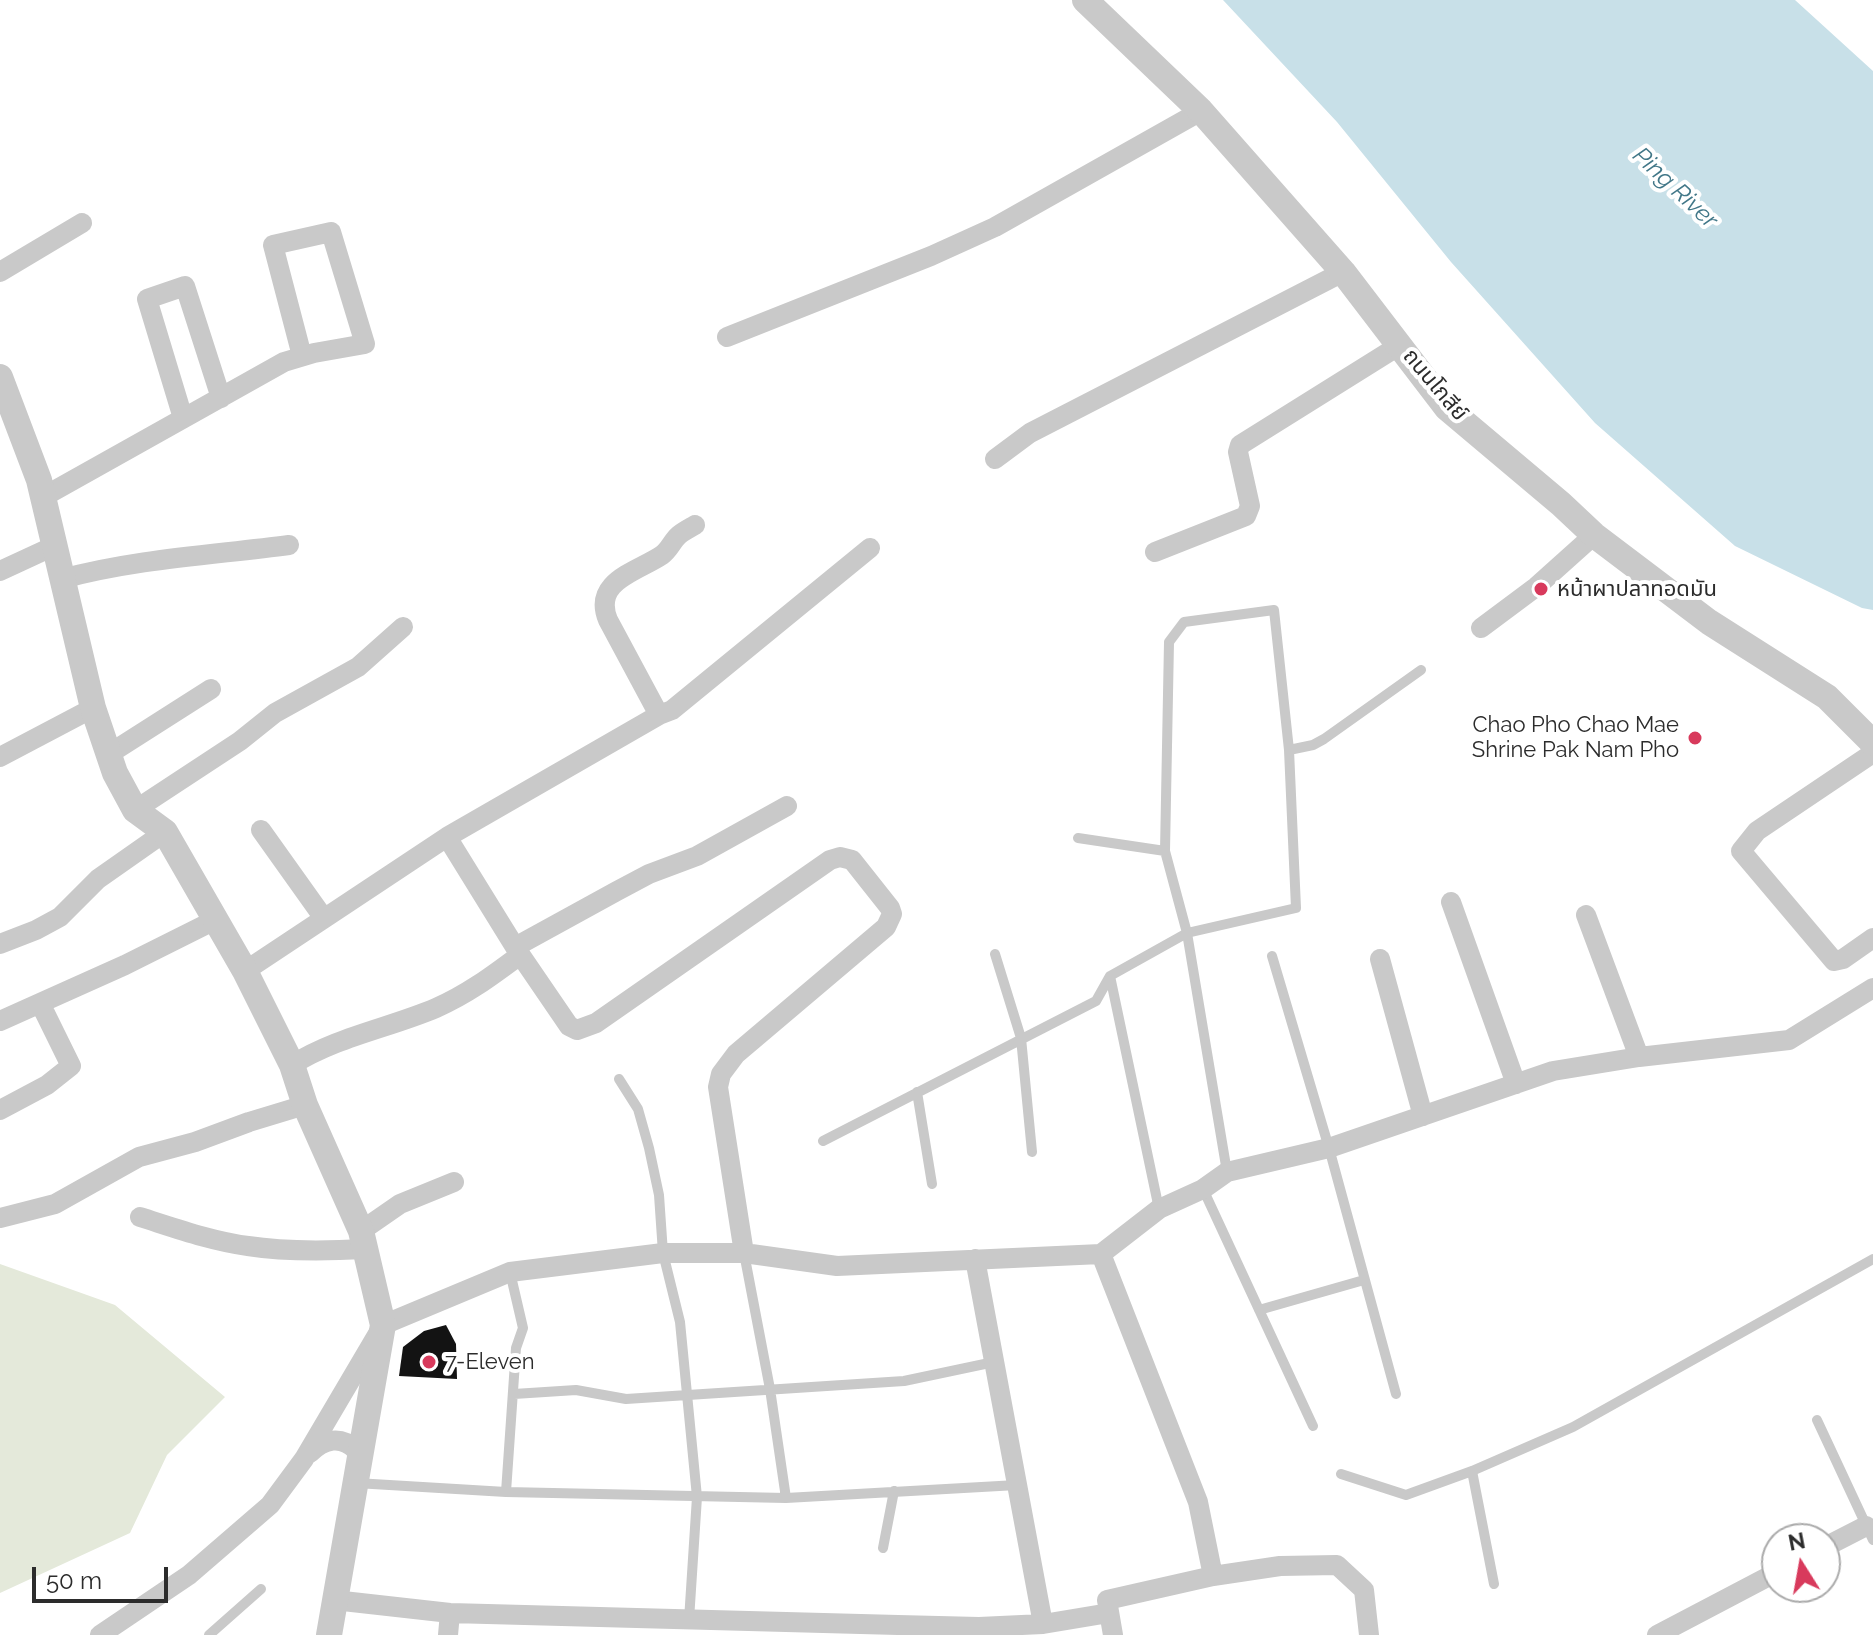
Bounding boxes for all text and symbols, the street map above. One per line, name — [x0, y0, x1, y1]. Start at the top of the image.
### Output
water label: Ping River — [1626, 141, 1724, 235]
street label: ถนนโกสีย์ — [1397, 344, 1473, 426]
place label: หน้าผาปลาทอดมัน — [1557, 576, 1717, 602]
marker: หน้าผาปลาทอดมัน — [1532, 580, 1550, 598]
place label: Chao Pho Chao Mae Shrine Pak Nam Pho — [1472, 712, 1679, 764]
marker: Chao Pho Chao Mae Shrine Pak Nam Pho — [1686, 729, 1704, 747]
place label: 7-Eleven — [445, 1349, 534, 1375]
marker: 7-Eleven — [420, 1353, 438, 1371]
north arrow — [1761, 1523, 1841, 1603]
text: N — [1786, 1527, 1808, 1556]
scale bar — [36, 1551, 172, 1601]
text: 50 m — [46, 1566, 102, 1595]

